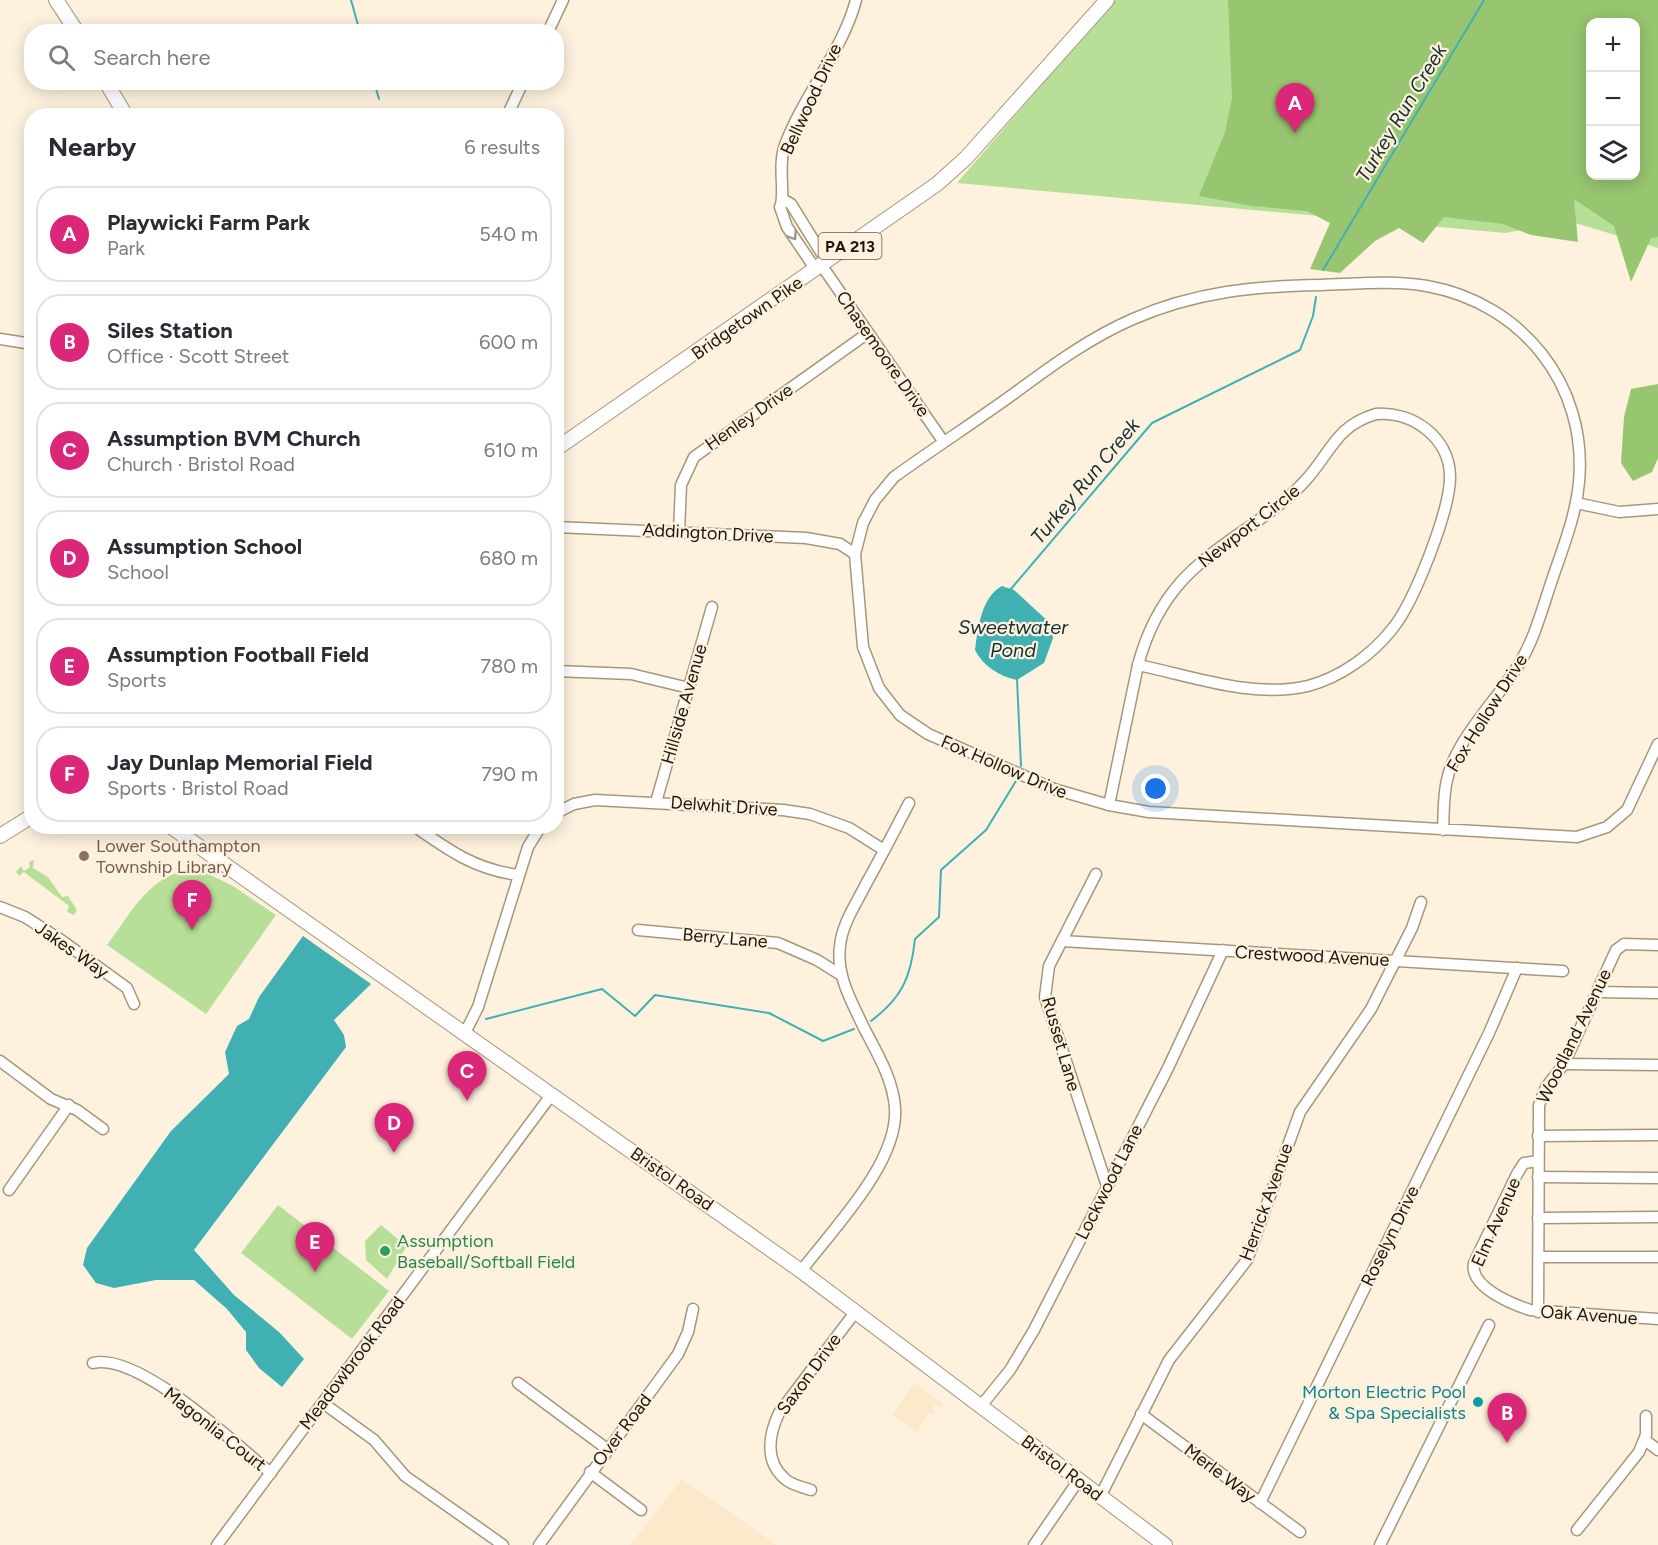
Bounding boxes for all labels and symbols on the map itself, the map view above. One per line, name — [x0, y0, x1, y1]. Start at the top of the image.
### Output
water label: Turkey Run Creek — [1350, 39, 1452, 186]
street label: Bellwood Drive — [776, 40, 846, 158]
pin: A — [1276, 84, 1314, 133]
one-way arrow — [786, 230, 797, 241]
road number: PA 213 — [818, 233, 882, 259]
street label: Bridgetown Pike — [687, 271, 807, 365]
street label: Chasemoore Drive — [831, 287, 935, 421]
street label: Henley Drive — [701, 379, 797, 455]
water label: Turkey Run Creek — [1025, 412, 1145, 549]
street label: Newport Circle — [1194, 479, 1304, 572]
street label: Addington Drive — [642, 519, 774, 547]
water label: Sweetwater Pond — [958, 615, 1069, 662]
street label: Hillside Avenue — [656, 641, 712, 767]
street label: Fox Hollow Drive — [1442, 650, 1532, 776]
street label: Fox Hollow Drive — [937, 730, 1071, 804]
your location — [1141, 774, 1170, 803]
street label: Delwhit Drive — [670, 791, 778, 821]
place label: Lower Southampton Township Library — [96, 835, 261, 878]
marker: Lower Southampton Township Library — [77, 849, 91, 863]
pin: F — [172, 880, 212, 930]
street label: Jakes Way — [31, 917, 113, 984]
street label: Berry Lane — [682, 923, 769, 953]
street label: Crestwood Avenue — [1234, 941, 1390, 971]
street label: Woodland Avenue — [1532, 965, 1616, 1107]
street label: Russet Lane — [1037, 994, 1085, 1094]
pin: C — [448, 1052, 486, 1101]
pin: D — [374, 1104, 414, 1153]
street label: Lockwood Lane — [1070, 1121, 1148, 1243]
street label: Herrick Avenue — [1235, 1140, 1298, 1264]
street label: Bristol Road — [626, 1142, 718, 1216]
street label: Elm Avenue — [1467, 1174, 1525, 1270]
street label: Roselyn Drive — [1356, 1182, 1424, 1290]
pin: E — [296, 1222, 334, 1272]
place label: Assumption Baseball/Softball Field — [397, 1230, 575, 1273]
marker: Assumption Baseball/Softball Field — [378, 1244, 392, 1258]
street label: Meadowbrook Road — [295, 1292, 409, 1434]
street label: Oak Avenue — [1540, 1301, 1638, 1329]
street label: Saxon Drive — [772, 1329, 846, 1419]
place label: Morton Electric Pool & Spa Specialists — [1302, 1381, 1466, 1424]
street label: Magonlia Court — [160, 1382, 271, 1476]
street label: Over Road — [588, 1389, 656, 1471]
pin: B — [1488, 1394, 1526, 1443]
marker: Morton Electric Pool & Spa Specialists — [1471, 1395, 1485, 1409]
street label: Bristol Road — [1017, 1430, 1107, 1506]
street label: Merle Way — [1180, 1439, 1261, 1508]

